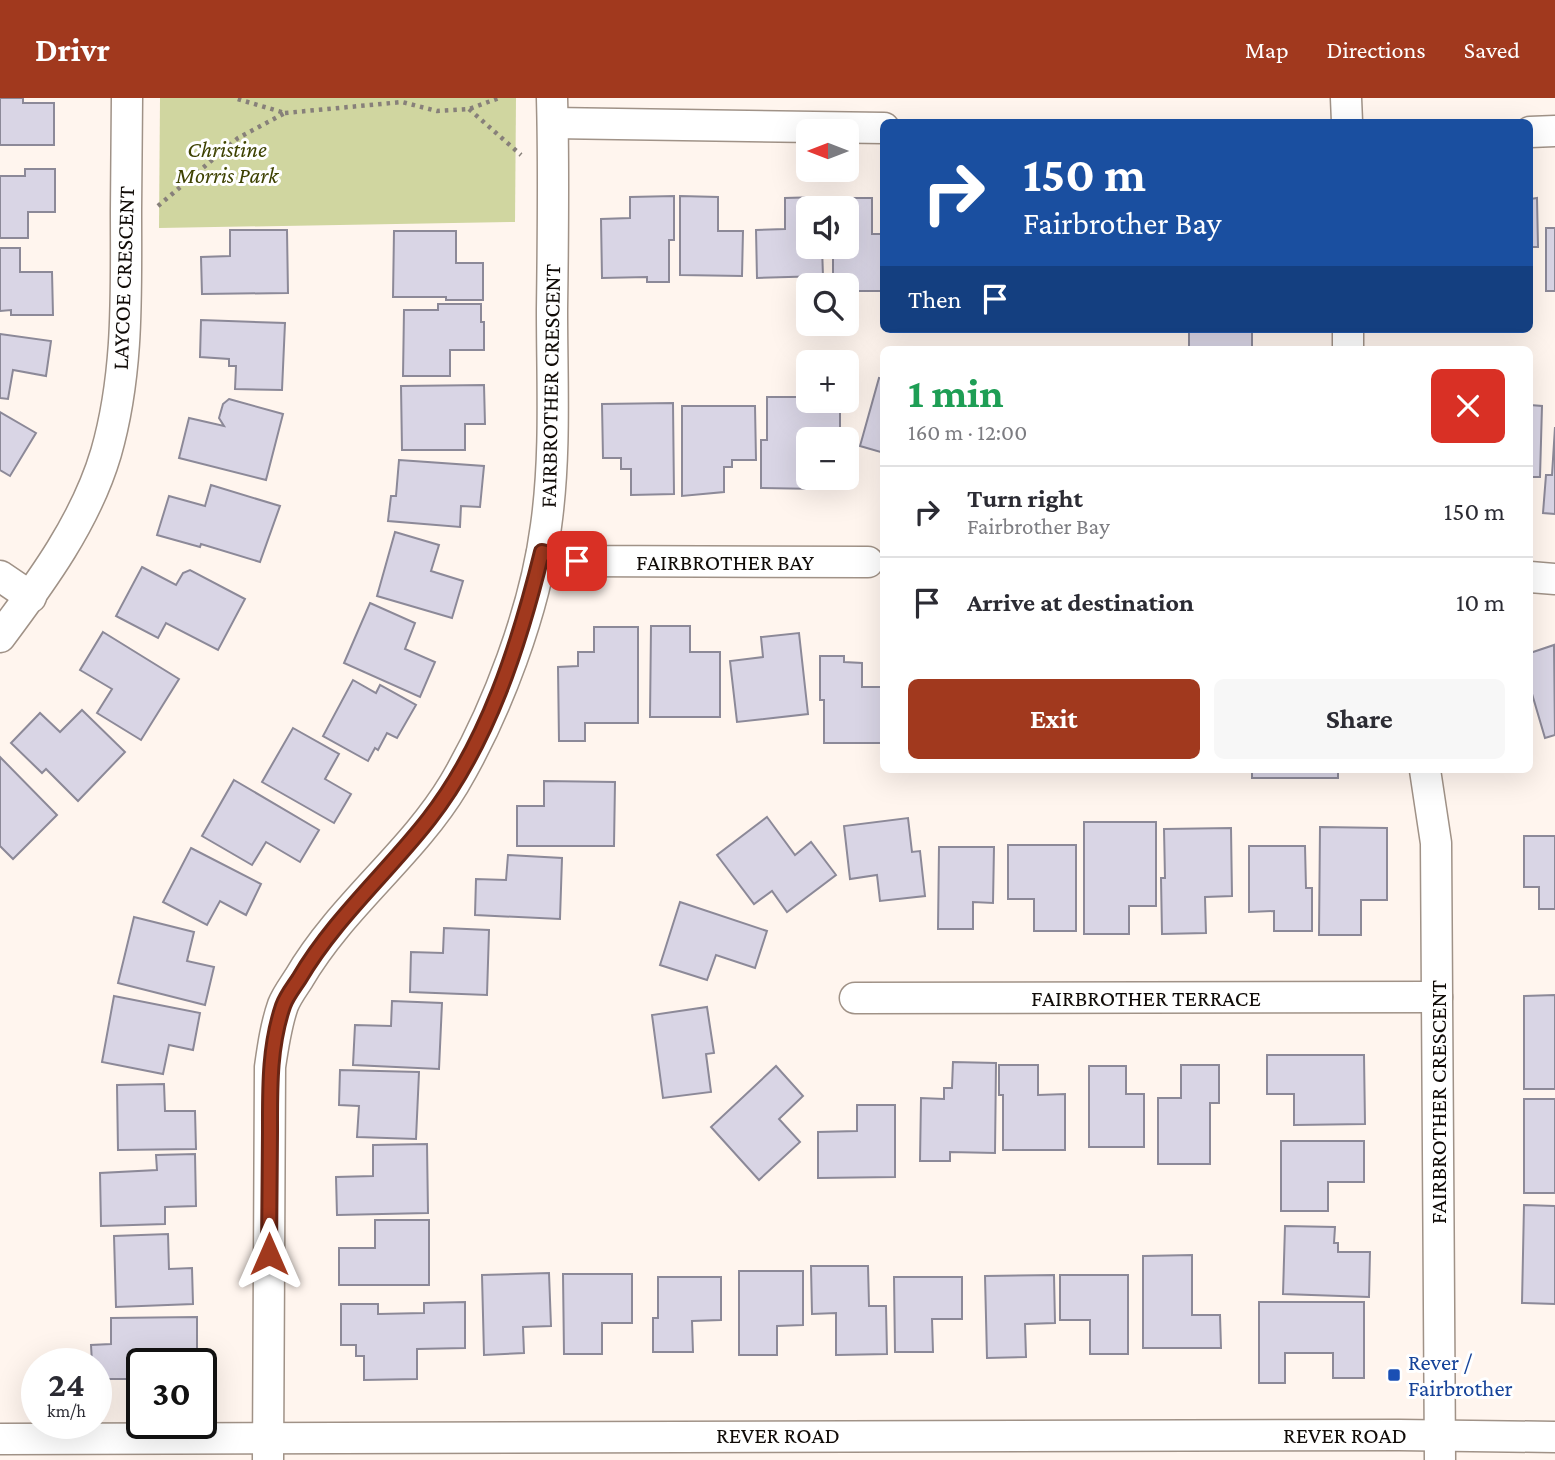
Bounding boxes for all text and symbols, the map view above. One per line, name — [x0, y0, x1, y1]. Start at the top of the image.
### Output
text: Drivr — [35, 31, 110, 68]
text: Map — [1245, 36, 1289, 63]
text: Directions — [1327, 36, 1426, 63]
text: Saved — [1464, 36, 1520, 63]
north arrow — [796, 119, 859, 182]
map controls — [796, 119, 859, 490]
park label: Christine Morris Park — [175, 136, 279, 188]
icon: right — [908, 147, 999, 238]
text: 150 m — [1023, 147, 1146, 202]
street label: LAYCOE CRESCENT — [107, 185, 139, 370]
button: sound — [796, 196, 859, 259]
text: Fairbrother Bay — [1023, 205, 1222, 241]
street label: FAIRBROTHER CRESCENT — [535, 263, 565, 508]
button: search — [796, 273, 859, 336]
icon: arrive — [976, 280, 1014, 318]
text: Then — [908, 285, 962, 314]
button: + — [796, 350, 859, 413]
text: 1 min — [908, 369, 1004, 416]
button: close — [1431, 369, 1505, 443]
text: 160 m · 12:00 — [908, 419, 1027, 445]
button: − — [796, 427, 859, 490]
text: Turn right — [967, 484, 1083, 513]
icon: right — [908, 493, 946, 531]
text: 150 m — [1444, 497, 1505, 526]
text: Fairbrother Bay — [967, 513, 1110, 539]
pin — [547, 531, 607, 591]
icon: arrive — [558, 542, 596, 580]
street label: FAIRBROTHER BAY — [636, 549, 815, 575]
icon: arrive — [908, 584, 946, 622]
text: Arrive at destination — [967, 588, 1194, 617]
text: 10 m — [1456, 588, 1505, 617]
button: Exit — [908, 679, 1200, 759]
button: Share — [1214, 679, 1505, 759]
street label: FAIRBROTHER CRESCENT — [1425, 979, 1451, 1224]
street label: FAIRBROTHER TERRACE — [1031, 985, 1261, 1011]
position arrow — [232, 1217, 306, 1291]
speed limit sign: 30 — [126, 1348, 217, 1439]
place label: Rever / Fairbrother — [1408, 1349, 1513, 1401]
text: 24 — [48, 1365, 85, 1404]
marker: Rever / Fairbrother — [1386, 1367, 1402, 1383]
text: km/h — [47, 1401, 86, 1421]
street label: REVER ROAD — [716, 1422, 840, 1448]
street label: REVER ROAD — [1283, 1422, 1407, 1448]

